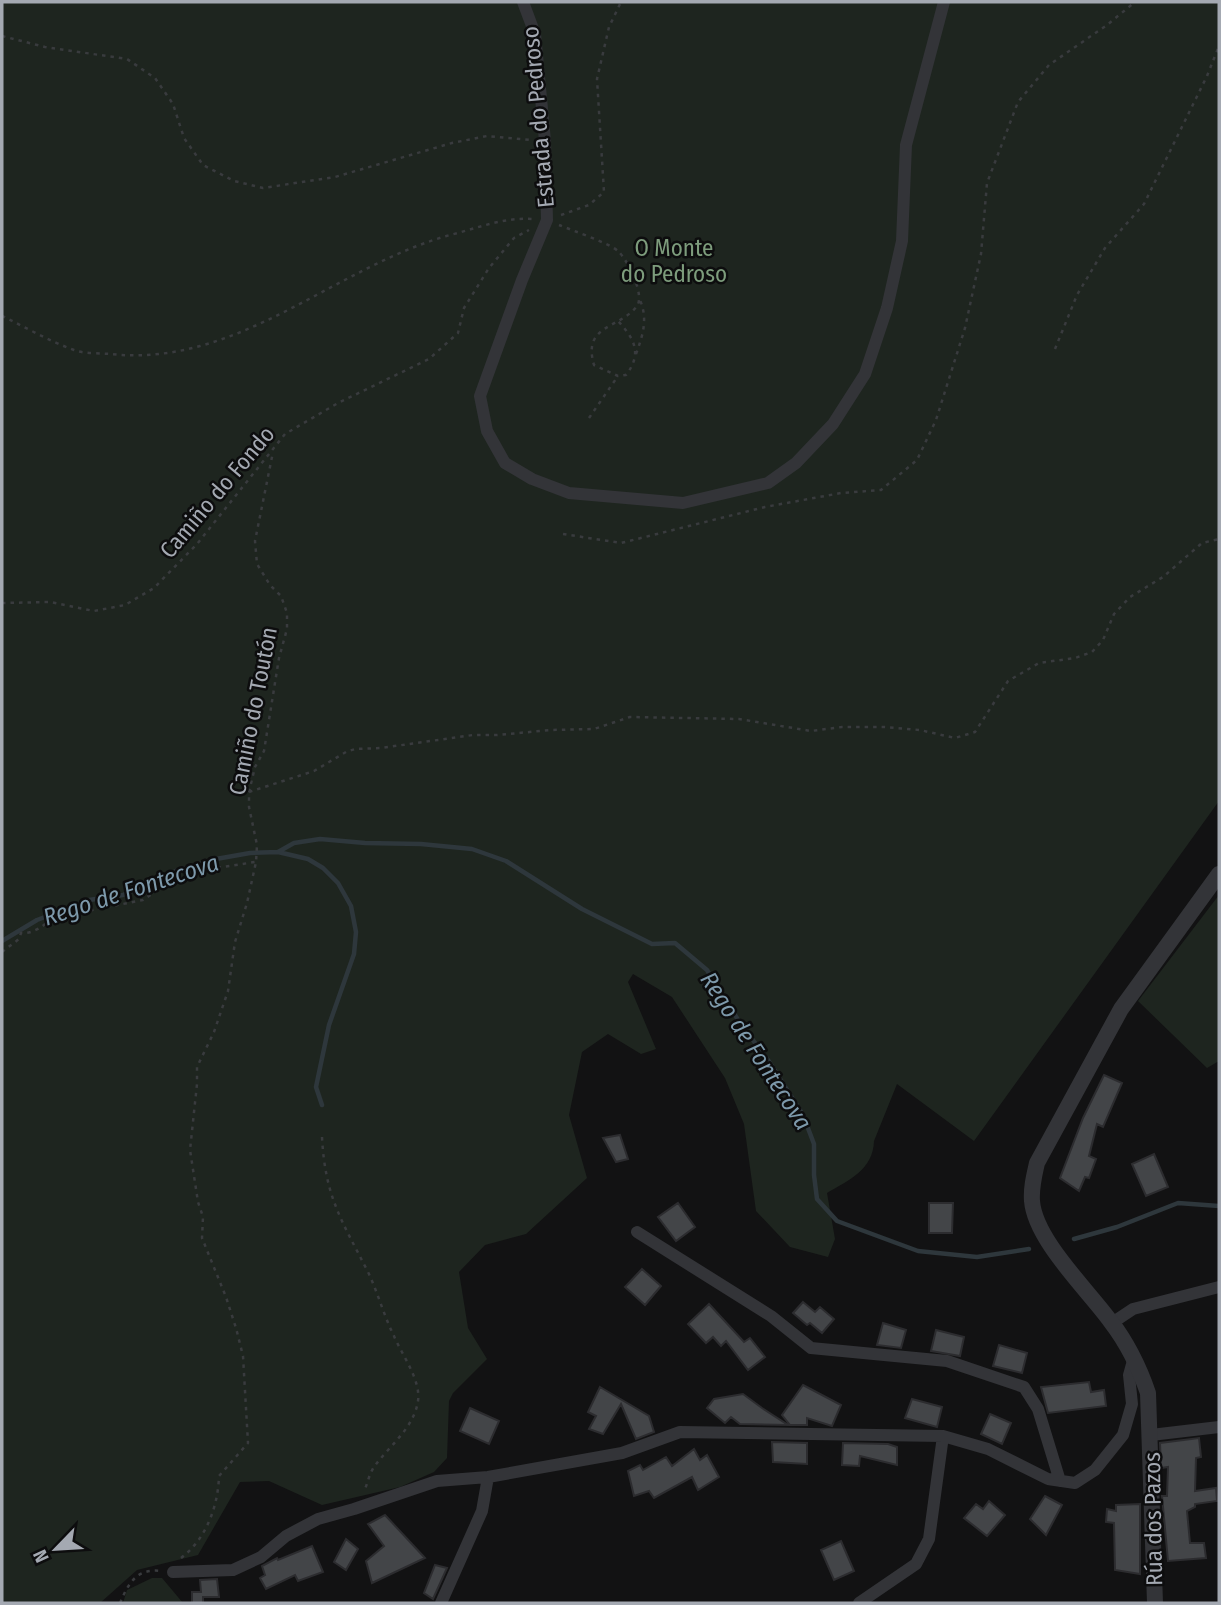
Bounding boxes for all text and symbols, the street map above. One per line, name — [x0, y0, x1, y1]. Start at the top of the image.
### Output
street label: Estrada do Pedroso — [516, 25, 560, 209]
park label: O Monte do Pedroso — [621, 234, 727, 288]
street label: Camiño do Fondo — [154, 420, 280, 564]
street label: Camiño do Toutón — [223, 625, 283, 797]
water label: Rego de Fontecova — [40, 848, 222, 932]
water label: Rego de Fontecova — [694, 967, 818, 1135]
street label: Rúa dos Pazos — [1138, 1452, 1168, 1586]
north arrow — [21, 1514, 91, 1584]
text: N — [28, 1546, 54, 1566]

